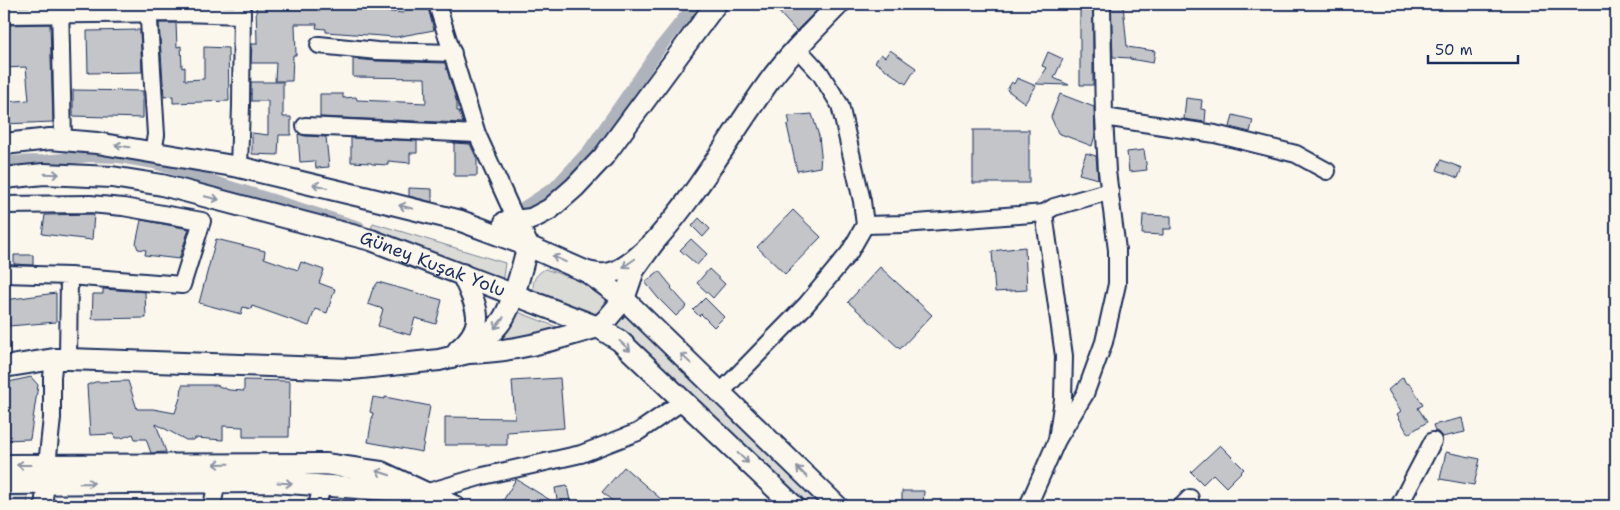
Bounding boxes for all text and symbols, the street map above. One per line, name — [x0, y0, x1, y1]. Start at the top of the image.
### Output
scale bar — [1428, 32, 1518, 64]
text: 50 m — [1435, 40, 1473, 60]
one-way arrow — [114, 141, 130, 151]
one-way arrow — [44, 169, 60, 179]
one-way arrow — [313, 181, 329, 190]
one-way arrow — [204, 194, 220, 203]
one-way arrow — [398, 202, 414, 211]
street label: Güney Kuşak Yolu — [357, 226, 509, 302]
one-way arrow — [552, 254, 567, 264]
one-way arrow — [622, 258, 636, 268]
one-way arrow — [493, 317, 504, 330]
one-way arrow — [619, 340, 632, 352]
one-way arrow — [679, 353, 692, 365]
one-way arrow — [736, 452, 749, 464]
one-way arrow — [16, 460, 32, 470]
one-way arrow — [214, 460, 230, 469]
one-way arrow — [796, 466, 809, 478]
one-way arrow — [375, 468, 391, 478]
one-way arrow — [79, 478, 95, 488]
one-way arrow — [277, 479, 293, 488]

